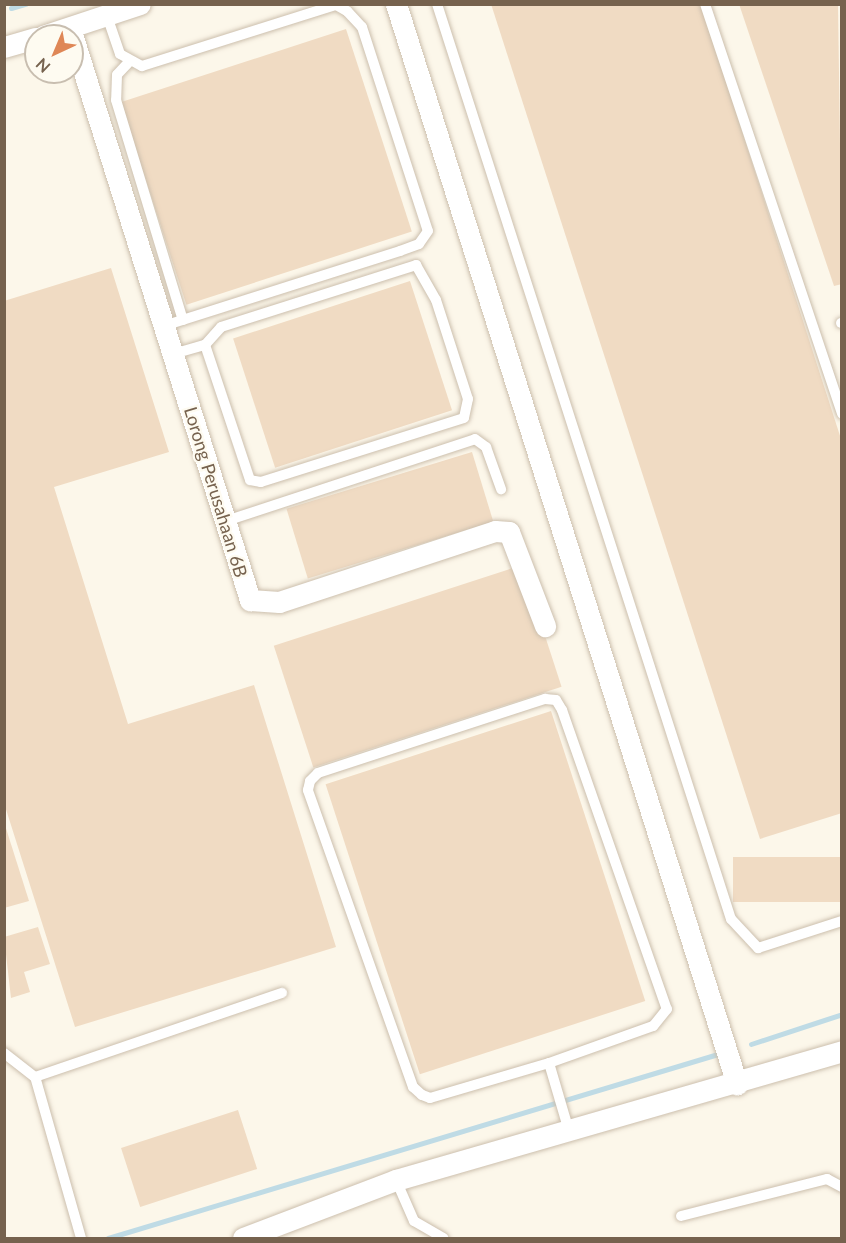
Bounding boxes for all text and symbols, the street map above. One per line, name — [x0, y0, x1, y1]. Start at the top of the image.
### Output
north arrow — [24, 24, 84, 84]
text: N — [32, 55, 54, 77]
street label: Lorong Perusahaan 6B — [180, 404, 252, 580]

